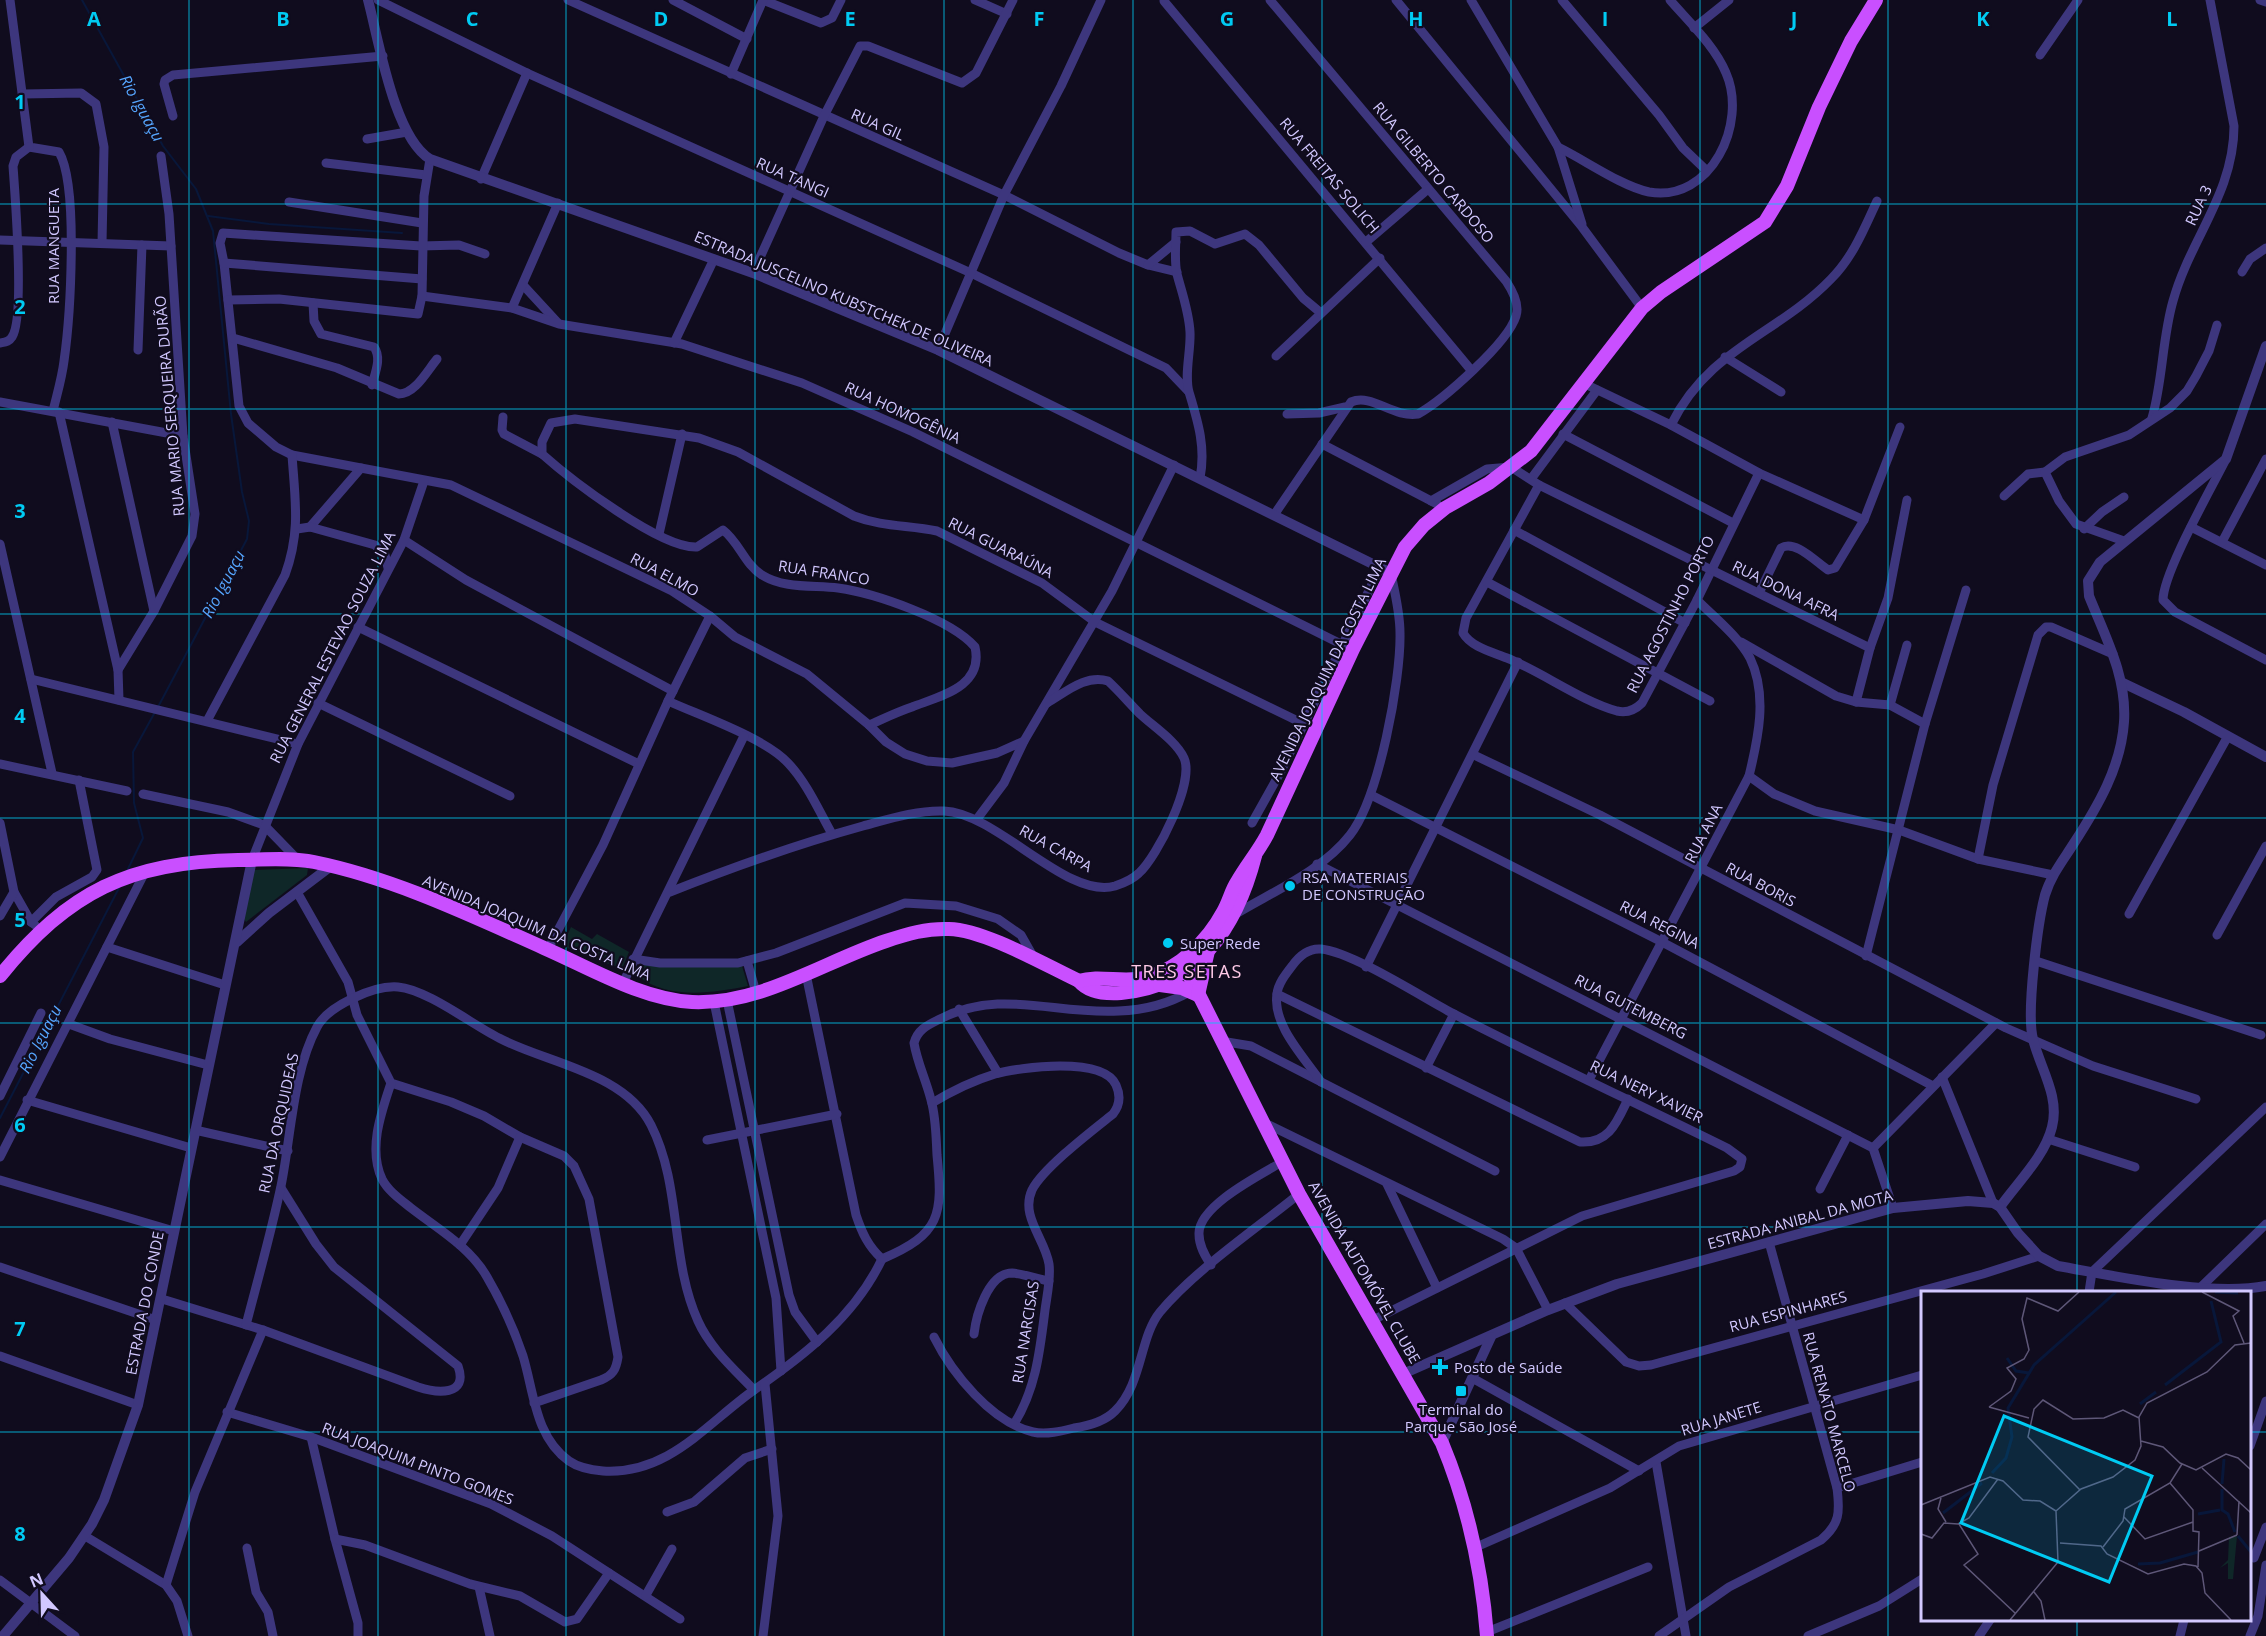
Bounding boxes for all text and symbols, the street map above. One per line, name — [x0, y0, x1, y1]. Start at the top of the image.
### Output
text: A — [87, 5, 101, 32]
text: B — [276, 5, 290, 32]
text: C — [466, 5, 479, 32]
text: D — [654, 5, 668, 32]
text: E — [844, 5, 856, 32]
text: F — [1034, 5, 1044, 32]
text: G — [1220, 5, 1234, 32]
text: H — [1408, 5, 1424, 32]
text: I — [1602, 5, 1608, 32]
text: J — [1789, 5, 1797, 32]
text: K — [1976, 5, 1990, 32]
text: L — [2166, 5, 2178, 32]
water label: Rio Iguaçu — [115, 70, 169, 146]
text: 1 — [14, 88, 26, 115]
street label: RUA GILBERTO CARDOSO — [1369, 97, 1499, 247]
street label: RUA GIL — [848, 103, 908, 145]
street label: RUA FREITAS SOLICH — [1276, 113, 1384, 237]
street label: RUA TANGI — [753, 152, 833, 202]
street label: RUA 3 — [2180, 182, 2216, 228]
street label: RUA MANGUETA — [43, 188, 63, 304]
street label: ESTRADA JUSCELINO KUBSTCHEK DE OLIVEIRA — [691, 226, 997, 370]
text: 2 — [14, 293, 26, 320]
street label: RUA MARIO SERQUEIRA DURÃO — [149, 295, 189, 517]
street label: RUA HOMOGÊNIA — [842, 376, 965, 448]
text: 3 — [14, 497, 26, 524]
street label: RUA GUARAÚNA — [945, 512, 1057, 582]
street label: RUA GENERAL ESTEVAO SOUZA LIMA — [265, 527, 400, 766]
street label: RUA AGOSTINHO PORTO — [1622, 532, 1718, 696]
water label: Rio Iguaçu — [196, 546, 250, 622]
street label: RUA ELMO — [627, 548, 703, 600]
street label: AVENIDA JOAQUIM DA COSTA LIMA — [1264, 554, 1390, 784]
street label: RUA FRANCO — [777, 555, 871, 589]
street label: RUA DONA AFRA — [1729, 555, 1843, 625]
text: 4 — [14, 702, 26, 729]
street label: RUA ANA — [1680, 800, 1727, 866]
street label: RUA CARPA — [1016, 820, 1096, 876]
street label: RUA BORIS — [1722, 857, 1800, 911]
place label: RSA MATERIAIS DE CONSTRUÇÃO — [1302, 867, 1425, 904]
street label: AVENIDA JOAQUIM DA COSTA LIMA — [420, 870, 655, 984]
marker: RSA MATERIAIS DE CONSTRUÇÃO — [1283, 879, 1297, 893]
street label: RUA REGINA — [1617, 895, 1704, 953]
text: 5 — [14, 906, 26, 933]
place label: Super Rede — [1180, 933, 1260, 953]
marker: Super Rede — [1161, 936, 1175, 950]
district label: TRES SETAS — [1131, 959, 1243, 983]
street label: RUA GUTEMBERG — [1571, 969, 1691, 1043]
water label: Rio Iguaçu — [13, 1001, 67, 1077]
street label: RUA DA ORQUIDEAS — [253, 1051, 303, 1195]
street label: RUA NERY XAVIER — [1587, 1055, 1708, 1127]
text: 6 — [14, 1111, 26, 1138]
street label: AVENIDA AUTOMÓVEL CLUBE — [1305, 1177, 1425, 1367]
street label: ESTRADA ANIBAL DA MOTA — [1705, 1185, 1895, 1253]
street label: ESTRADA DO CONDE — [120, 1229, 168, 1377]
street label: RUA NARCISAS — [1007, 1279, 1043, 1385]
street label: RUA ESPINHARES — [1727, 1286, 1849, 1336]
inset map — [1921, 1291, 2251, 1621]
text: 7 — [14, 1315, 26, 1342]
street label: RUA RENATO MARCELO — [1799, 1330, 1861, 1494]
place label: Posto de Saúde — [1454, 1357, 1562, 1377]
marker: Posto de Saúde — [1431, 1358, 1449, 1376]
marker: Terminal do Parque São José — [1454, 1384, 1468, 1398]
street label: RUA JANETE — [1678, 1396, 1764, 1440]
place label: Terminal do Parque São José — [1405, 1399, 1517, 1436]
street label: RUA JOAQUIM PINTO GOMES — [319, 1417, 517, 1509]
text: 8 — [14, 1520, 26, 1547]
north arrow — [12, 1564, 72, 1624]
text: N — [26, 1567, 47, 1593]

